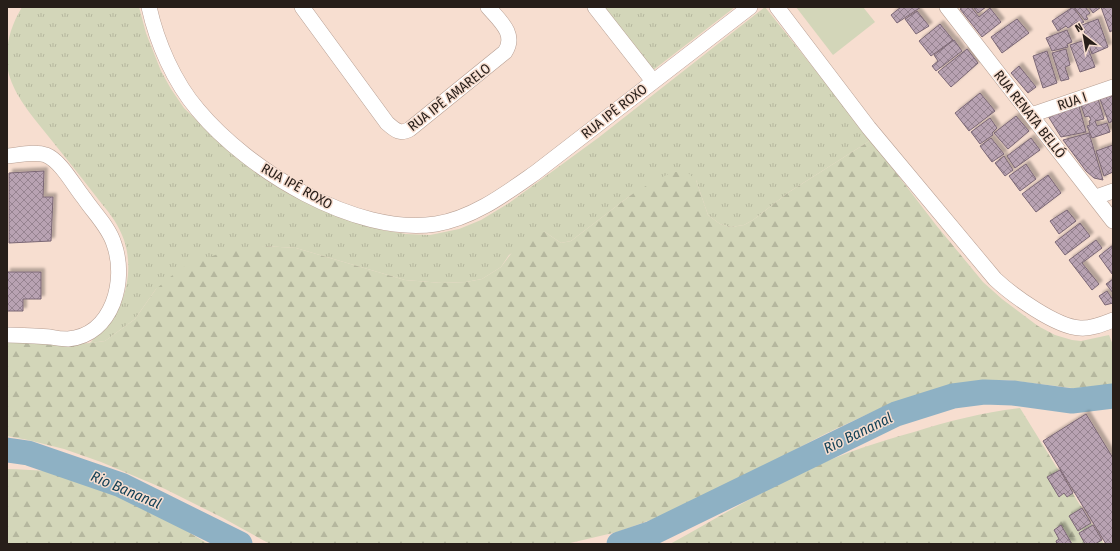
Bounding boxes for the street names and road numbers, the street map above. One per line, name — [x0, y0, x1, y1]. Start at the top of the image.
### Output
street label: RUA IPÊ AMARELO — [404, 59, 494, 135]
street label: RUA RENATA BELLÓ — [990, 66, 1070, 162]
street label: RUA IPÊ ROXO — [577, 80, 651, 142]
street label: RUA I — [1055, 89, 1089, 114]
street label: RUA IPÊ ROXO — [258, 159, 336, 213]

